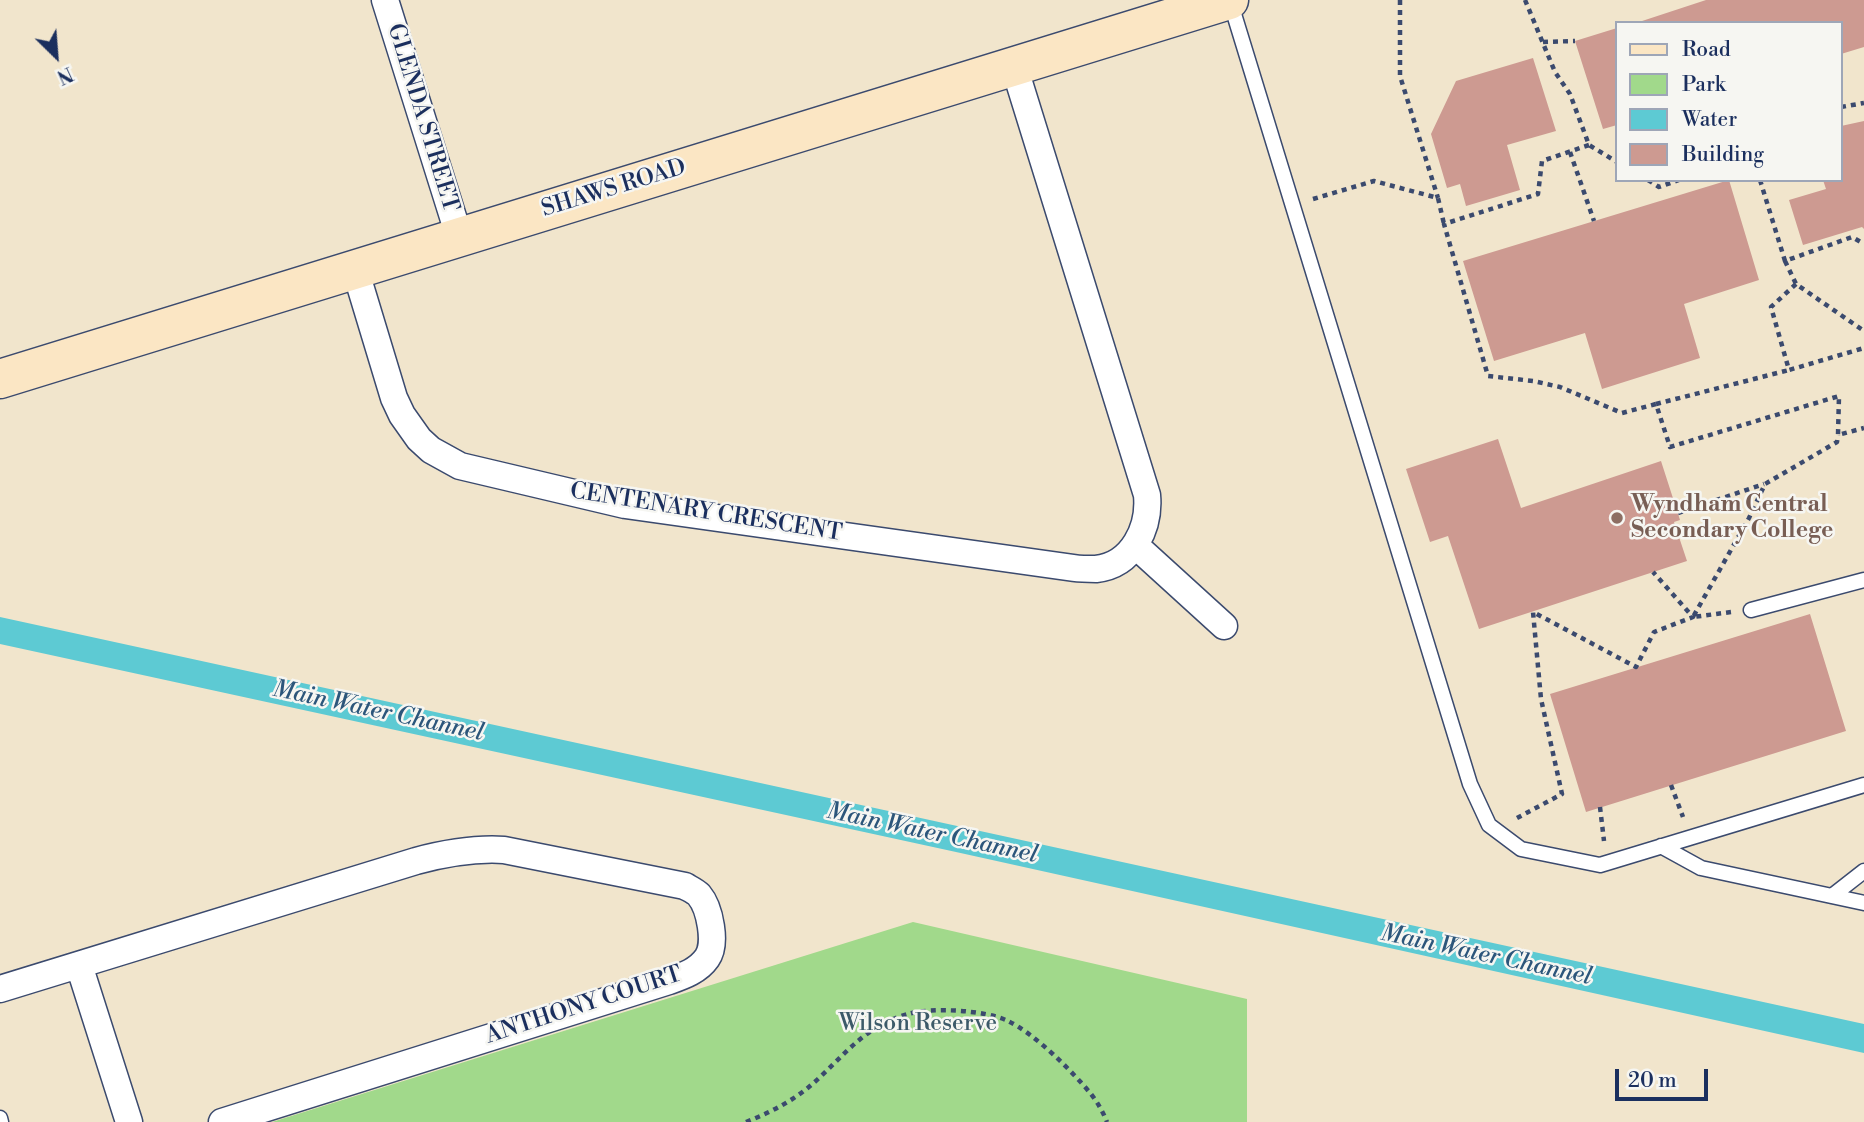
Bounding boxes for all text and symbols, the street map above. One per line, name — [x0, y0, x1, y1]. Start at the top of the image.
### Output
north arrow — [21, 21, 91, 91]
street label: GLENDA STREET — [380, 21, 464, 215]
legend — [1616, 21, 1843, 182]
text: Road — [1682, 37, 1731, 63]
text: N — [53, 61, 77, 89]
text: Park — [1682, 72, 1726, 98]
text: Water — [1682, 107, 1737, 133]
text: Building — [1682, 142, 1764, 168]
street label: SHAWS ROAD — [538, 154, 690, 224]
street label: CENTENARY CRESCENT — [568, 478, 844, 548]
place label: Wyndham Central Secondary College — [1631, 491, 1833, 545]
marker: Wyndham Central Secondary College — [1609, 510, 1625, 526]
water label: Main Water Channel — [270, 676, 486, 748]
water label: Main Water Channel — [824, 798, 1040, 870]
water label: Main Water Channel — [1378, 920, 1594, 992]
street label: ANTHONY COURT — [482, 961, 686, 1051]
park label: Wilson Reserve — [839, 1010, 997, 1038]
scale bar — [1619, 1056, 1712, 1100]
text: 20 m — [1628, 1068, 1677, 1094]

